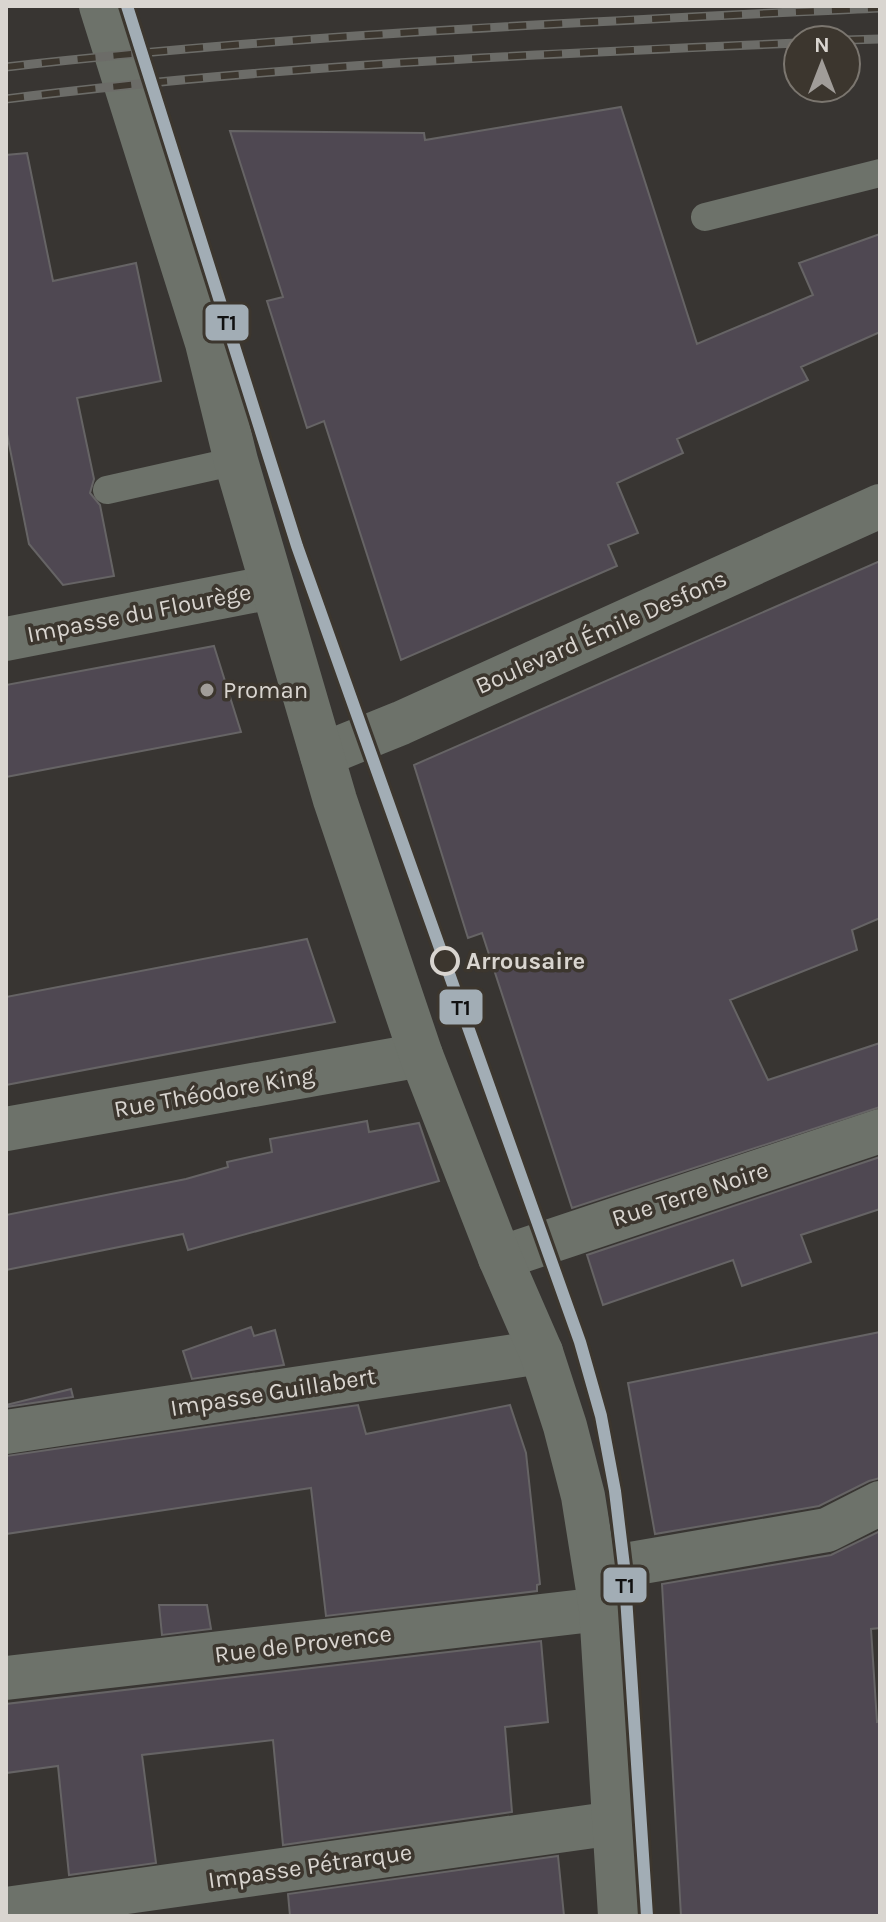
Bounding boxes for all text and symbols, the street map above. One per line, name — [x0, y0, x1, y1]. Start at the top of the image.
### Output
north arrow — [782, 24, 862, 104]
text: N — [814, 32, 830, 58]
line badge: T1 — [204, 303, 250, 342]
text: T1 — [217, 310, 237, 336]
street label: Boulevard Émile Desfons — [471, 563, 731, 700]
street label: Impasse du Flourège — [24, 578, 254, 648]
place label: Proman — [223, 676, 308, 704]
marker: Proman — [198, 681, 216, 699]
marker: Arrousaire — [431, 947, 459, 975]
place label: Arrousaire — [466, 947, 585, 975]
line badge: T1 — [438, 988, 484, 1026]
text: T1 — [451, 995, 471, 1021]
street label: Rue Théodore King — [112, 1061, 317, 1123]
street label: Rue Terre Noire — [608, 1156, 772, 1232]
street label: Impasse Guillabert — [168, 1362, 378, 1422]
line badge: T1 — [602, 1566, 648, 1604]
text: T1 — [615, 1573, 635, 1599]
street label: Rue de Provence — [213, 1619, 393, 1669]
street label: Impasse Pétrarque — [206, 1838, 414, 1894]

